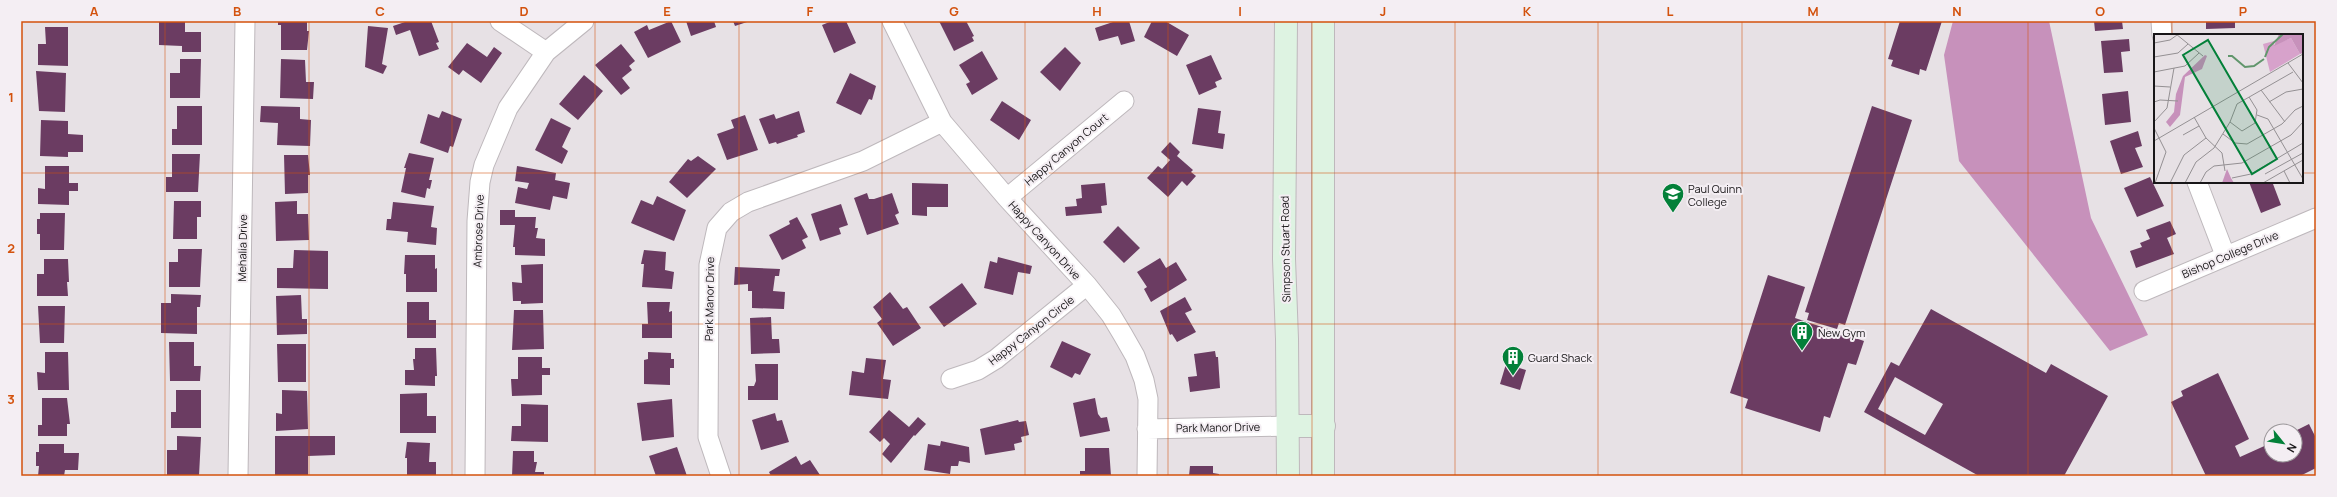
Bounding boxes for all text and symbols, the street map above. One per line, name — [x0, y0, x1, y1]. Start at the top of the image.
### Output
text: A — [90, 2, 99, 20]
text: B — [233, 2, 241, 20]
text: C — [375, 2, 385, 20]
text: D — [519, 2, 529, 20]
text: E — [663, 2, 671, 20]
text: F — [807, 2, 814, 20]
text: G — [949, 2, 959, 20]
text: H — [1092, 2, 1102, 20]
text: I — [1238, 2, 1242, 20]
text: J — [1380, 2, 1386, 20]
text: K — [1523, 2, 1532, 20]
text: L — [1667, 2, 1674, 20]
text: M — [1807, 2, 1819, 20]
text: N — [1952, 2, 1962, 20]
text: O — [2095, 2, 2105, 20]
text: P — [2239, 2, 2247, 20]
inset map — [2154, 34, 2303, 183]
text: 1 — [8, 88, 14, 106]
street label: Happy Canyon Court — [1021, 110, 1111, 188]
school or university icon: Paul Quinn College — [1660, 181, 1686, 214]
place label: Paul Quinn College — [1688, 181, 1742, 209]
street label: Ambrose Drive — [469, 194, 487, 268]
street label: Simpson Stuart Road — [1277, 196, 1293, 302]
street label: Happy Canyon Drive — [1006, 197, 1085, 283]
street label: Mehalia Drive — [234, 214, 250, 282]
street label: Bishop College Drive — [2179, 227, 2281, 281]
text: 2 — [7, 239, 15, 257]
street label: Park Manor Drive — [701, 256, 717, 341]
street label: Happy Canyon Circle — [985, 291, 1077, 368]
building icon: New Gym — [1789, 319, 1815, 352]
place label: New Gym — [1818, 325, 1865, 340]
building icon: Guard Shack — [1500, 344, 1526, 377]
place label: Guard Shack — [1528, 350, 1592, 365]
text: 3 — [7, 390, 15, 408]
street label: Park Manor Drive — [1176, 419, 1261, 435]
north arrow — [2263, 423, 2303, 463]
text: N — [2284, 441, 2301, 456]

